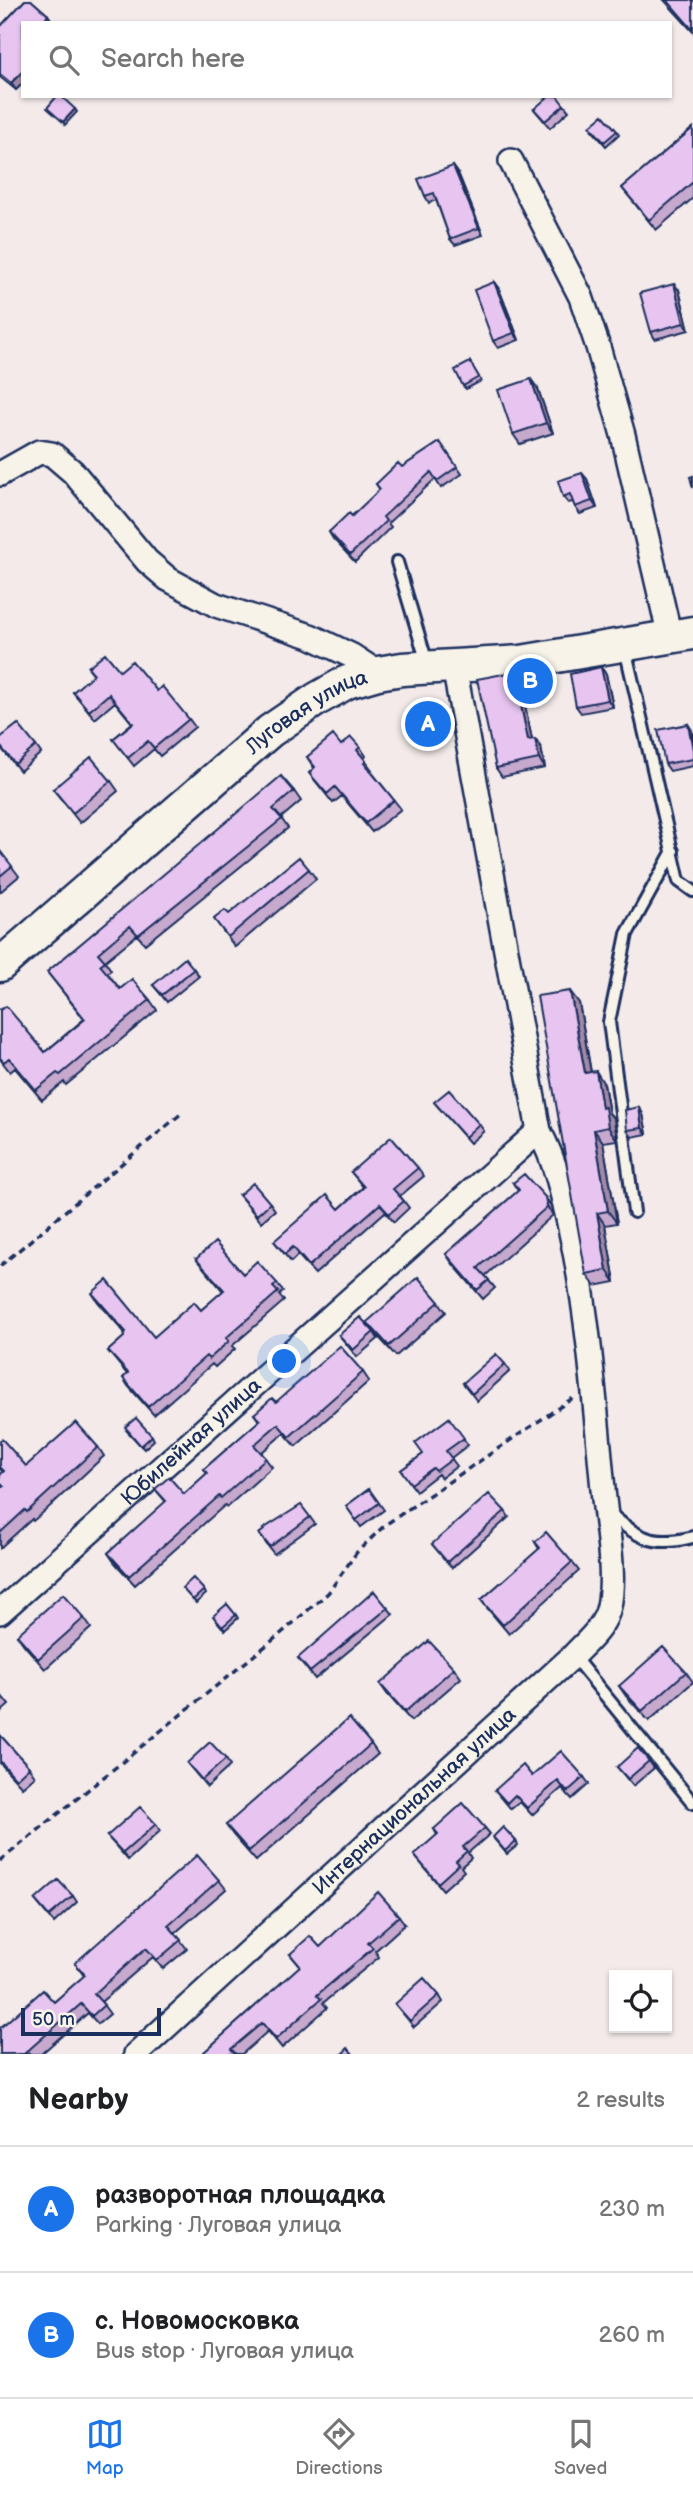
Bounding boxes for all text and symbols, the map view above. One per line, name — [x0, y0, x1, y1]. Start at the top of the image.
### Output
search box — [21, 21, 672, 98]
icon: search — [45, 41, 83, 79]
text: Search here — [101, 44, 245, 75]
pin: B — [507, 655, 553, 707]
street label: Луговая улица — [240, 665, 371, 760]
pin: A — [405, 698, 451, 750]
your location — [267, 1344, 301, 1378]
street label: Юбилейная улица — [116, 1373, 267, 1511]
street label: Интернациональная улица — [307, 1702, 522, 1900]
map controls — [609, 1970, 672, 2033]
button: locate — [609, 1970, 672, 2033]
scale bar — [21, 2005, 161, 2037]
text: 50 m — [32, 2008, 75, 2031]
text: Nearby — [28, 2082, 128, 2118]
text: 2 results — [576, 2086, 665, 2114]
text: разворотная площадка — [95, 2180, 385, 2211]
text: A — [44, 2195, 58, 2223]
text: 230 m — [599, 2195, 665, 2223]
text: Parking · Луговая улица — [95, 2211, 342, 2239]
text: с. Новомосковка — [95, 2306, 299, 2337]
text: B — [43, 2321, 59, 2349]
text: 260 m — [599, 2321, 665, 2349]
text: Bus stop · Луговая улица — [95, 2337, 354, 2365]
tab: Map — [86, 2415, 124, 2480]
tab: Directions — [295, 2415, 383, 2480]
tab: Saved — [554, 2415, 607, 2480]

